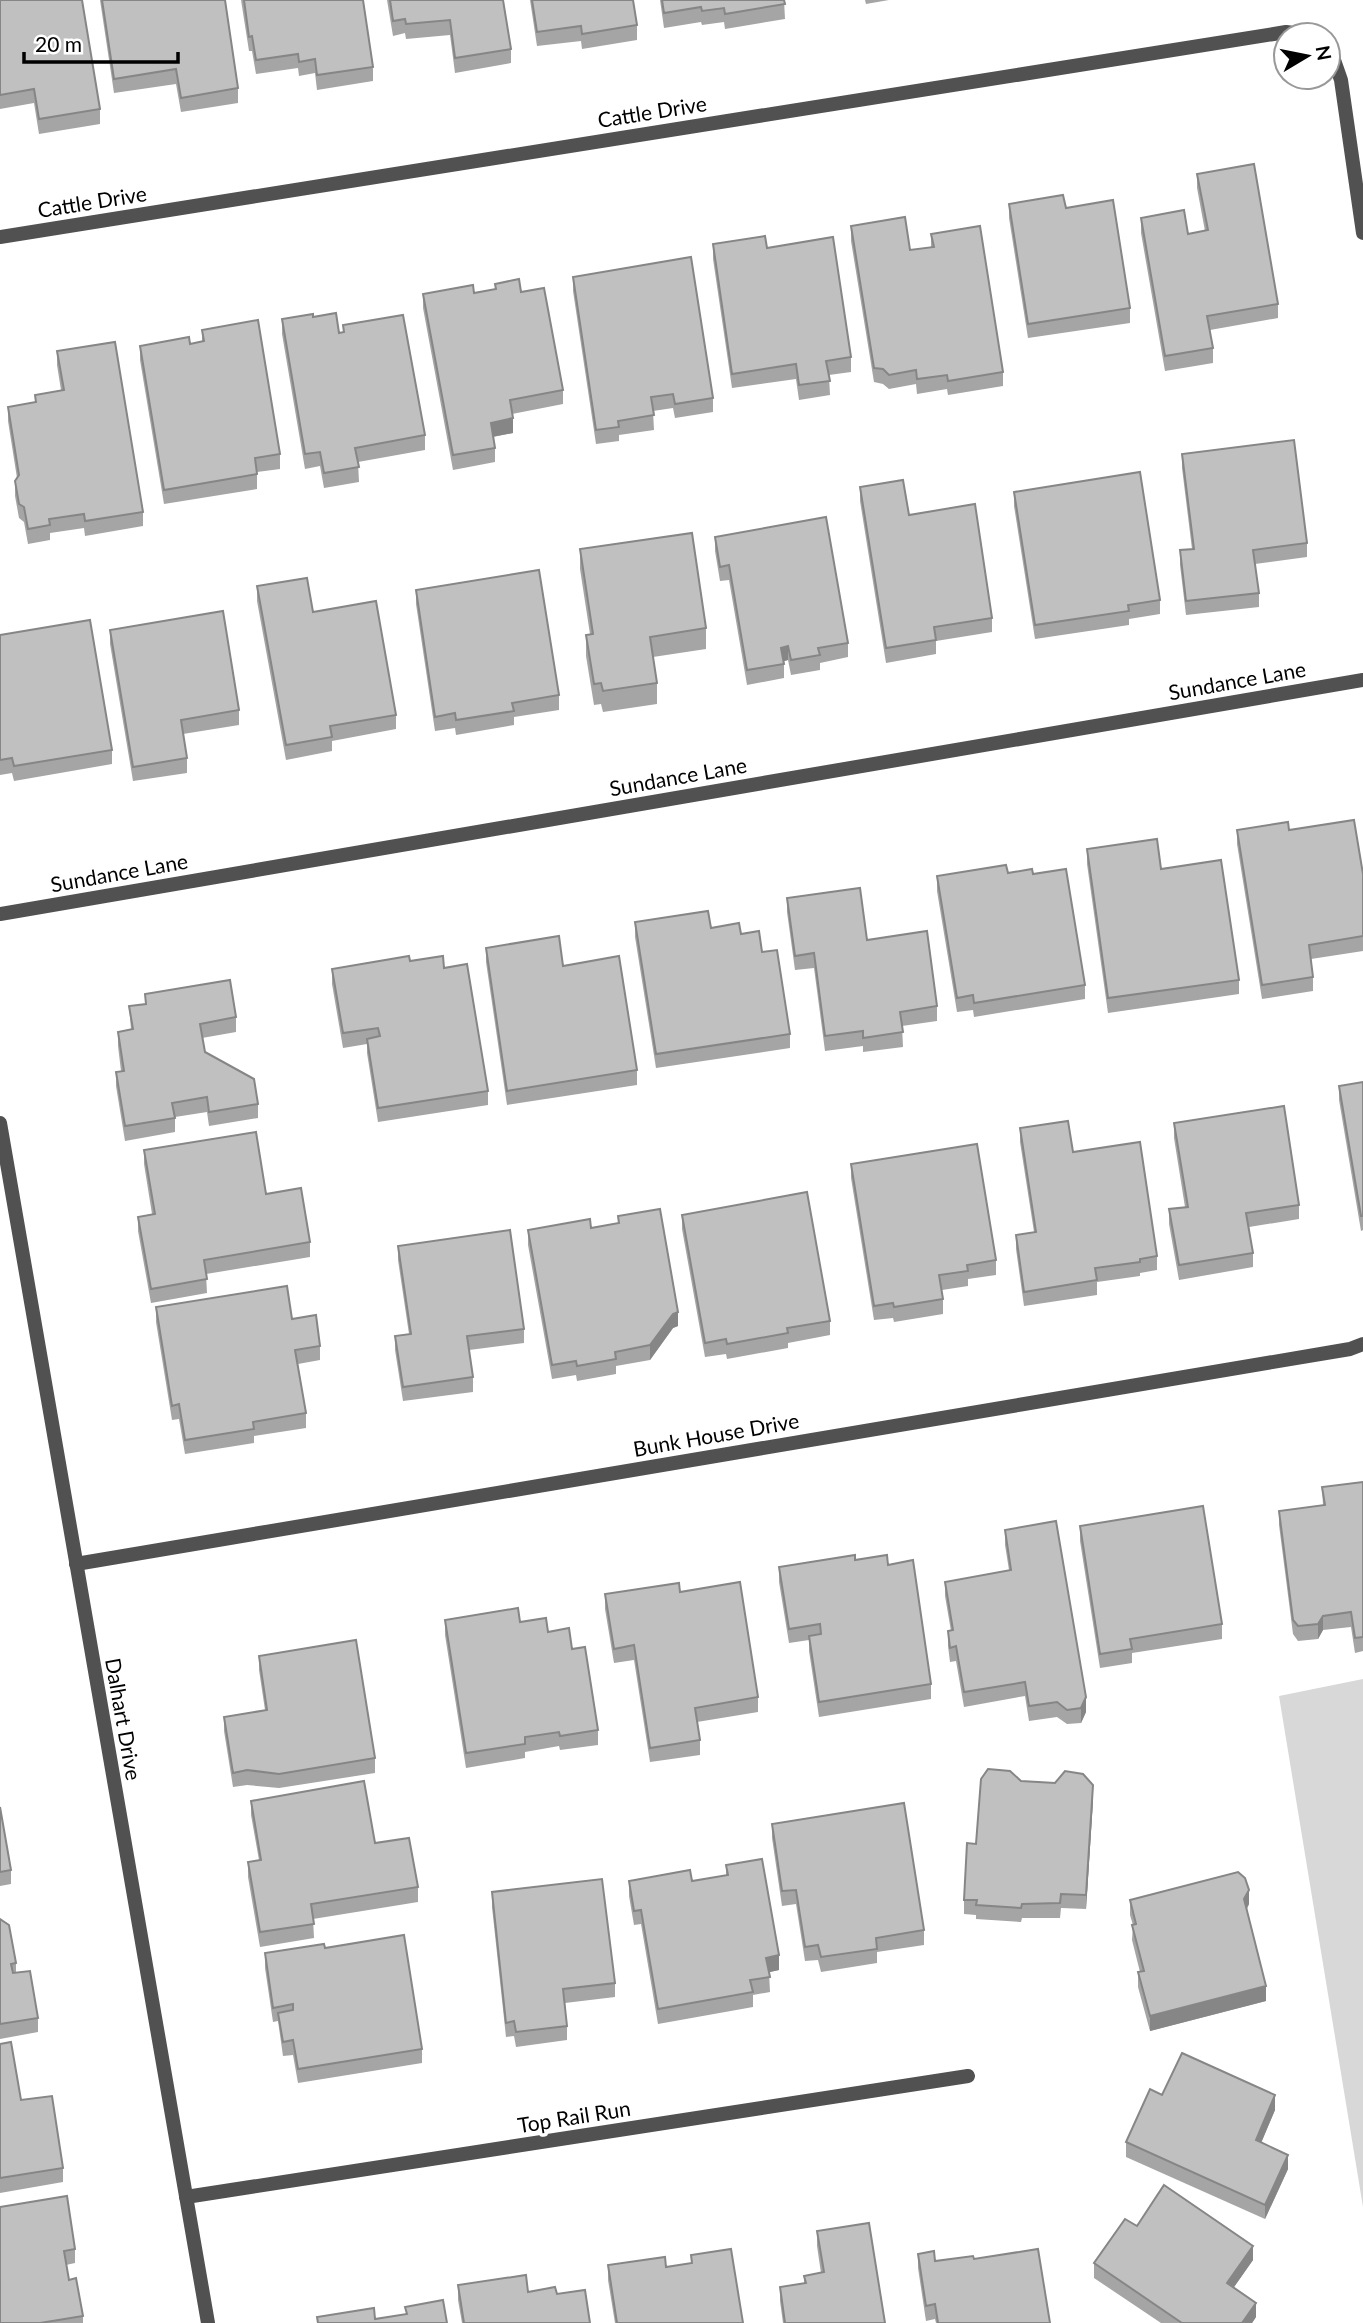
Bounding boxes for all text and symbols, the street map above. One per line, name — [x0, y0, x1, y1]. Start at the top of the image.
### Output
scale bar — [24, 21, 178, 65]
north arrow — [1272, 21, 1342, 91]
text: 20 m — [35, 31, 82, 56]
text: N — [1312, 44, 1337, 62]
street label: Cattle Drive — [596, 90, 708, 132]
street label: Cattle Drive — [36, 180, 148, 222]
street label: Sundance Lane — [1166, 656, 1308, 704]
street label: Sundance Lane — [607, 752, 749, 800]
street label: Sundance Lane — [48, 848, 190, 896]
street label: Bunk House Drive — [631, 1407, 801, 1461]
street label: Dalhart Drive — [101, 1656, 147, 1782]
street label: Top Rail Run — [516, 2095, 632, 2137]

